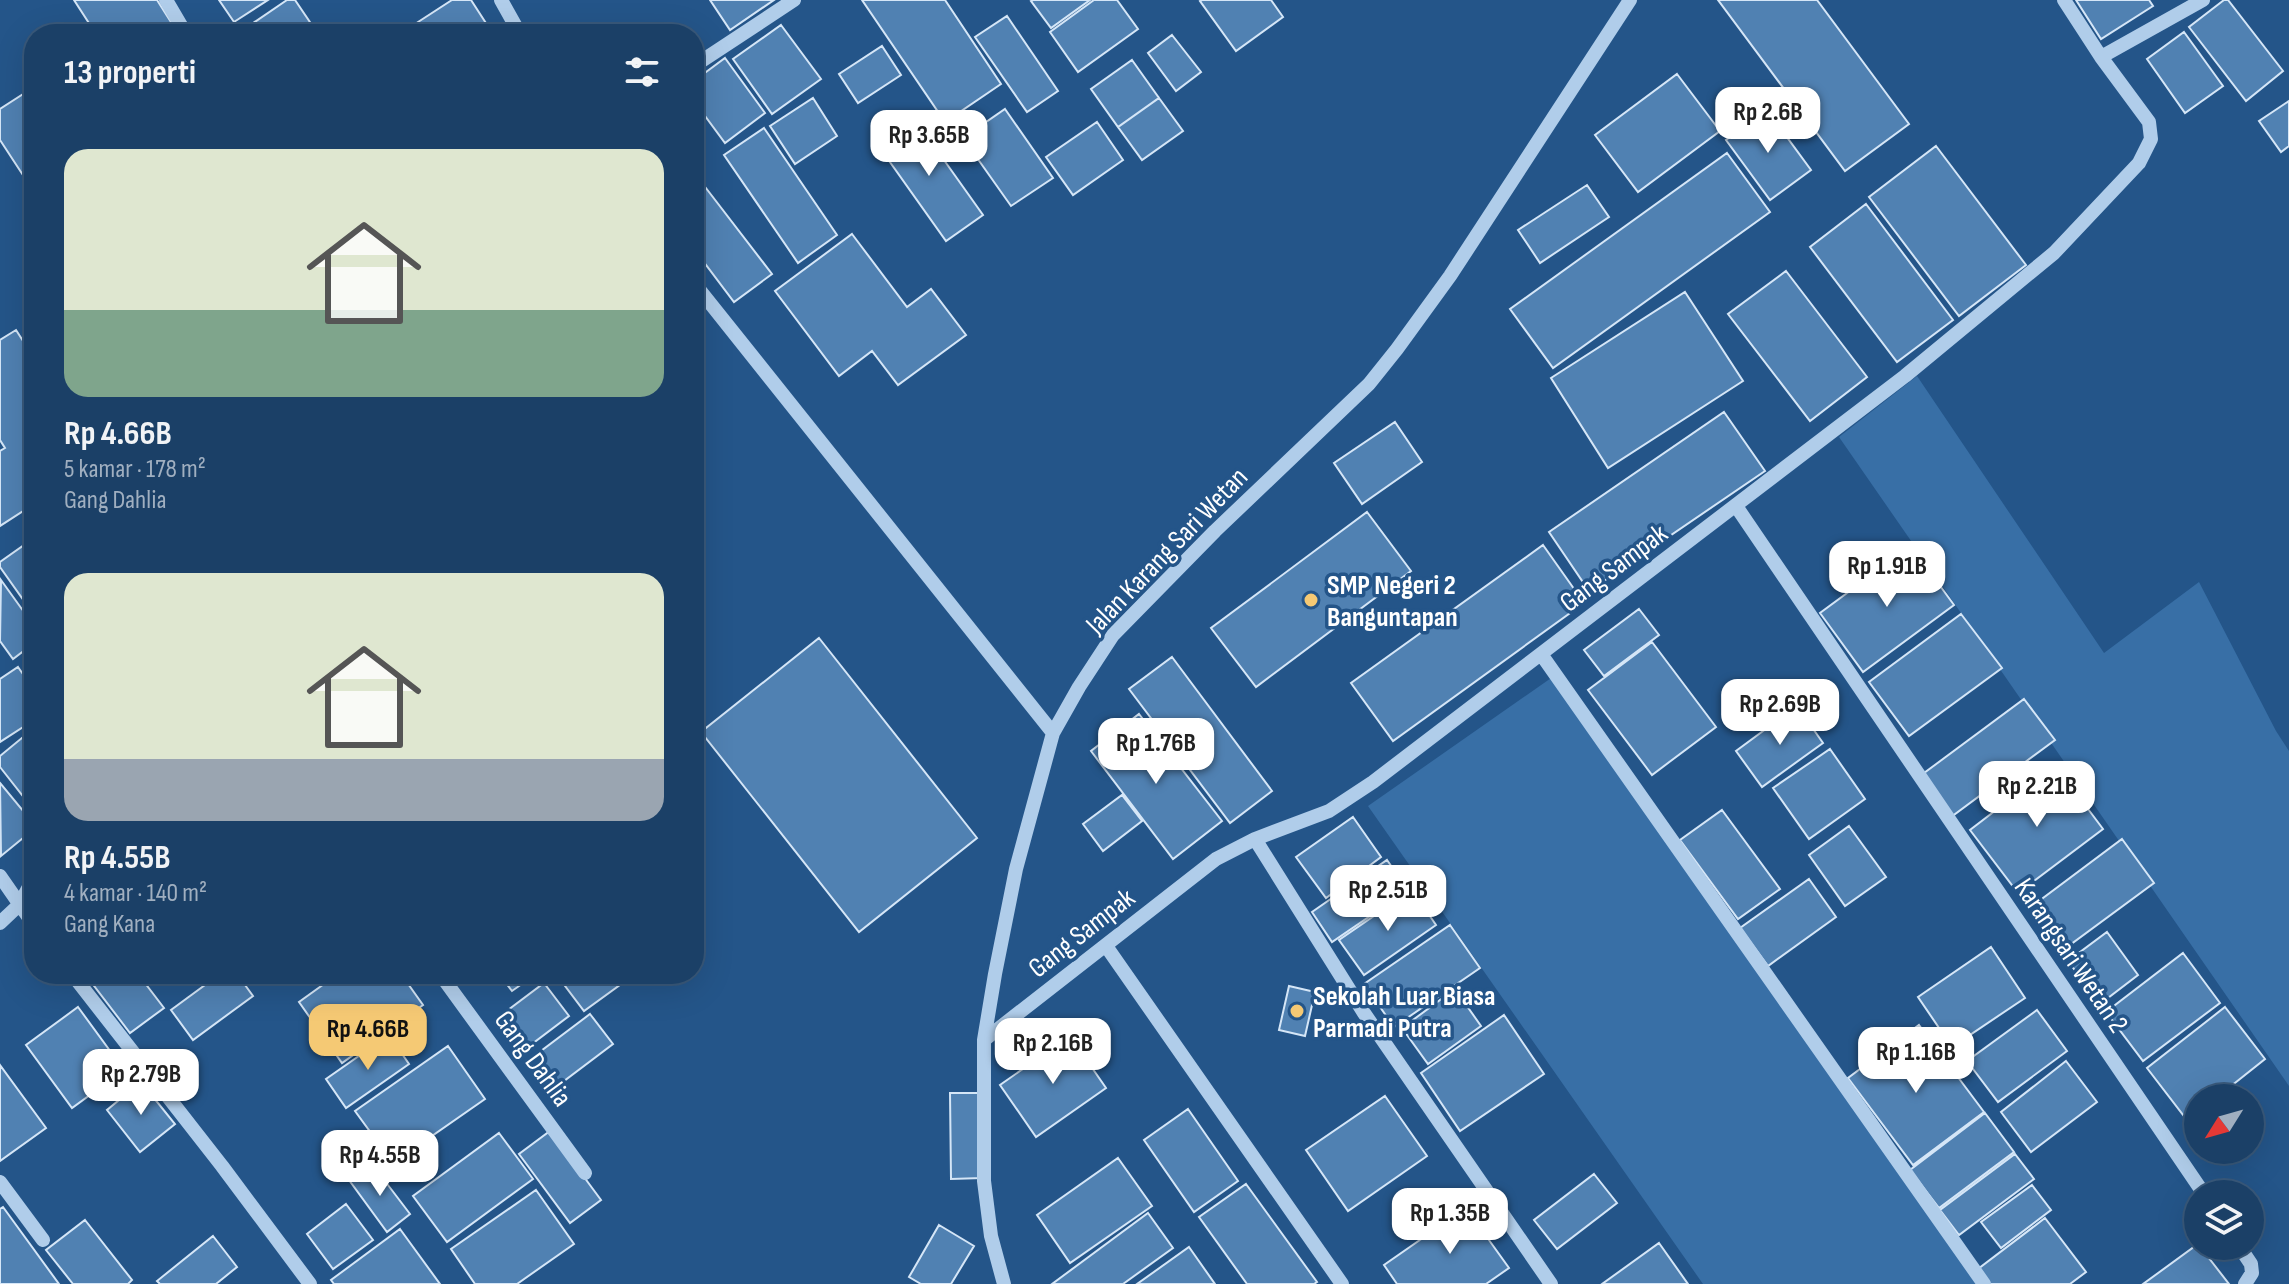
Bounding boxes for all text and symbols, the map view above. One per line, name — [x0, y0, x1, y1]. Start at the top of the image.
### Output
icon: filters — [620, 50, 664, 94]
text: 13 properti — [64, 52, 196, 93]
pin: Rp 2.6B — [1694, 87, 1842, 155]
text: Rp 2.6B — [1733, 97, 1803, 128]
pin: Rp 3.65B — [846, 110, 1012, 178]
text: Rp 3.65B — [888, 120, 970, 151]
icon: home — [292, 201, 436, 345]
text: Rp 4.66B — [64, 413, 172, 454]
text: 5 kamar · 178 m² — [64, 454, 206, 485]
street label: Jalan Karang Sari Wetan — [1079, 461, 1255, 642]
text: Gang Dahlia — [64, 485, 166, 516]
street label: Gang Sampak — [1554, 517, 1674, 619]
pin: Rp 1.91B — [1804, 541, 1970, 609]
text: Rp 1.91B — [1847, 551, 1927, 582]
place label: SMP Negeri 2 Banguntapan — [1327, 569, 1458, 634]
marker: SMP Negeri 2 Banguntapan — [1302, 591, 1320, 609]
icon: home — [292, 625, 436, 769]
pin: Rp 2.69B — [1697, 679, 1863, 747]
text: Rp 2.69B — [1739, 689, 1821, 720]
pin: Rp 1.76B — [1073, 718, 1239, 786]
text: Rp 1.76B — [1116, 728, 1196, 759]
pin: Rp 2.21B — [1954, 761, 2120, 829]
text: Rp 2.21B — [1997, 771, 2077, 802]
text: Rp 4.55B — [64, 837, 170, 878]
pin: Rp 2.51B — [1305, 865, 1471, 933]
street label: Karangsari Wetan 2 — [2007, 872, 2135, 1039]
text: Rp 2.51B — [1348, 875, 1428, 906]
text: 4 kamar · 140 m² — [64, 878, 207, 909]
street label: Gang Sampak — [1022, 881, 1142, 985]
text: Gang Kana — [64, 909, 155, 940]
place label: Sekolah Luar Biasa Parmadi Putra — [1313, 980, 1495, 1045]
marker: Sekolah Luar Biasa Parmadi Putra — [1288, 1002, 1306, 1020]
pin: Rp 4.66B — [285, 1004, 451, 1072]
street label: Gang Dahlia — [487, 1005, 579, 1113]
text: Rp 4.66B — [327, 1014, 409, 1045]
pin: Rp 2.16B — [970, 1018, 1136, 1086]
pin: Rp 1.16B — [1833, 1027, 1999, 1095]
text: Rp 2.16B — [1013, 1028, 1093, 1059]
text: Rp 1.16B — [1876, 1037, 1956, 1068]
pin: Rp 2.79B — [58, 1049, 224, 1117]
text: Rp 2.79B — [101, 1059, 181, 1090]
north arrow — [2184, 1084, 2264, 1164]
map controls — [2184, 1084, 2264, 1260]
pin: Rp 4.55B — [297, 1130, 463, 1198]
text: Rp 4.55B — [339, 1140, 421, 1171]
button: layers — [2184, 1180, 2264, 1260]
pin: Rp 1.35B — [1367, 1188, 1533, 1256]
text: Rp 1.35B — [1410, 1198, 1490, 1229]

